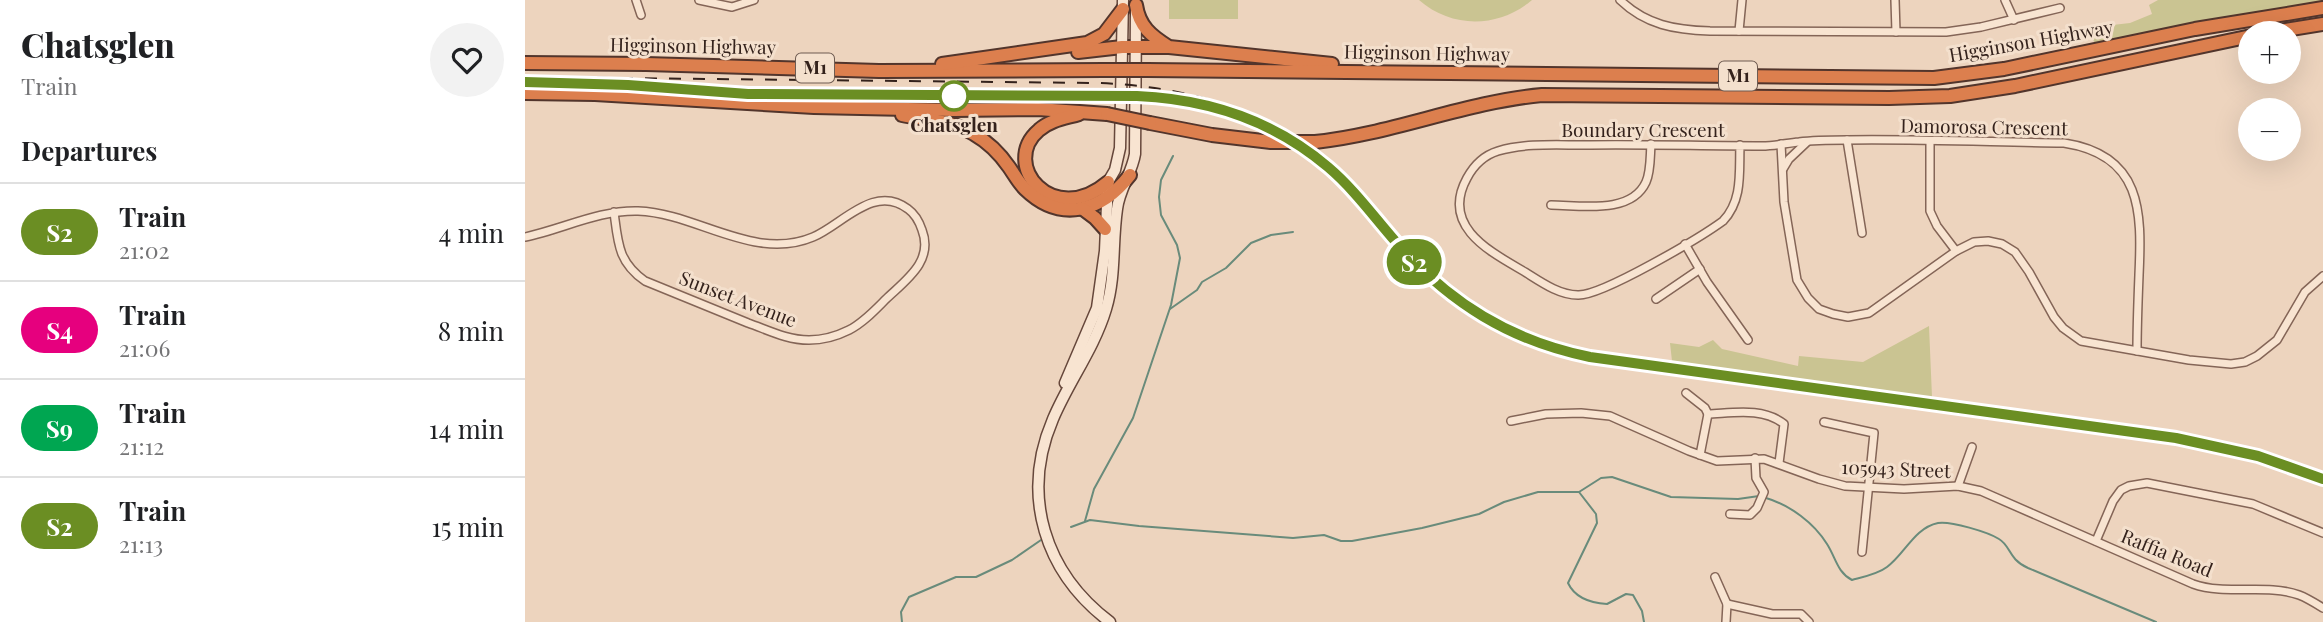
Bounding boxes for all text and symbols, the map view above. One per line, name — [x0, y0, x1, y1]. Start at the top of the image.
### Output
street label: Higginson Highway — [1947, 13, 2115, 67]
map controls — [2238, 21, 2301, 161]
button: + — [2238, 21, 2301, 84]
text: Chatsglen — [21, 22, 175, 66]
button: heart — [430, 23, 504, 97]
street label: Higginson Highway — [610, 31, 777, 59]
street label: Higginson Highway — [1344, 38, 1511, 66]
road number: M1 — [796, 54, 834, 82]
road number: M1 — [1719, 62, 1757, 90]
text: Train — [21, 70, 77, 101]
marker: Chatsglen — [939, 81, 969, 111]
button: − — [2238, 98, 2301, 161]
place label: Chatsglen — [910, 111, 998, 137]
street label: Damorosa Crescent — [1900, 112, 2068, 140]
street label: Boundary Crescent — [1561, 116, 1725, 142]
text: Departures — [21, 133, 157, 168]
text: Train — [119, 199, 186, 234]
text: 4 min — [438, 215, 504, 250]
text: S2 — [46, 216, 73, 248]
text: 21:02 — [119, 234, 169, 265]
line badge: S2 — [1383, 239, 1445, 285]
text: S2 — [1401, 246, 1427, 278]
street label: Sunset Avenue — [676, 264, 801, 332]
text: Train — [119, 297, 186, 332]
text: 8 min — [438, 313, 504, 348]
text: S4 — [46, 314, 73, 346]
text: 21:06 — [119, 332, 170, 363]
text: Train — [119, 395, 186, 430]
text: 14 min — [429, 411, 504, 446]
text: S9 — [46, 412, 73, 444]
text: 21:12 — [119, 430, 164, 461]
street label: 105943 Street — [1841, 453, 1951, 483]
text: Train — [119, 493, 186, 528]
text: 15 min — [432, 509, 504, 544]
text: S2 — [46, 510, 73, 542]
street label: Raffia Road — [2118, 522, 2217, 582]
text: 21:13 — [119, 528, 163, 559]

